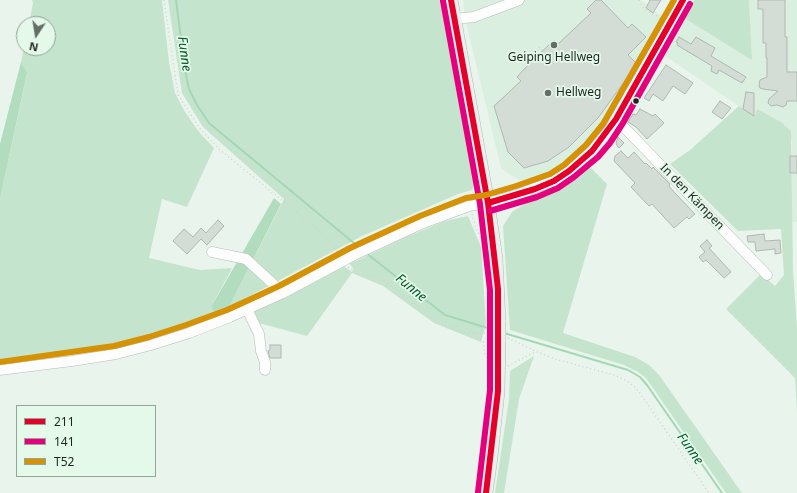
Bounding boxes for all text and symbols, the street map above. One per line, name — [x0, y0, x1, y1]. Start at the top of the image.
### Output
north arrow — [16, 16, 56, 56]
water label: Funne — [174, 35, 194, 73]
text: N — [28, 39, 40, 56]
marker: Geiping Hellweg — [549, 40, 559, 50]
place label: Geiping Hellweg — [508, 51, 600, 65]
place label: Hellweg — [556, 86, 601, 100]
marker: Hellweg — [543, 88, 553, 98]
unlabelled marker — [631, 96, 641, 106]
street label: In den Kämpen — [657, 161, 727, 233]
water label: Funne — [392, 271, 430, 305]
legend — [16, 405, 156, 477]
text: 211 — [54, 413, 75, 430]
water label: Funne — [673, 430, 707, 468]
text: 141 — [54, 433, 75, 450]
text: T52 — [54, 453, 74, 470]

